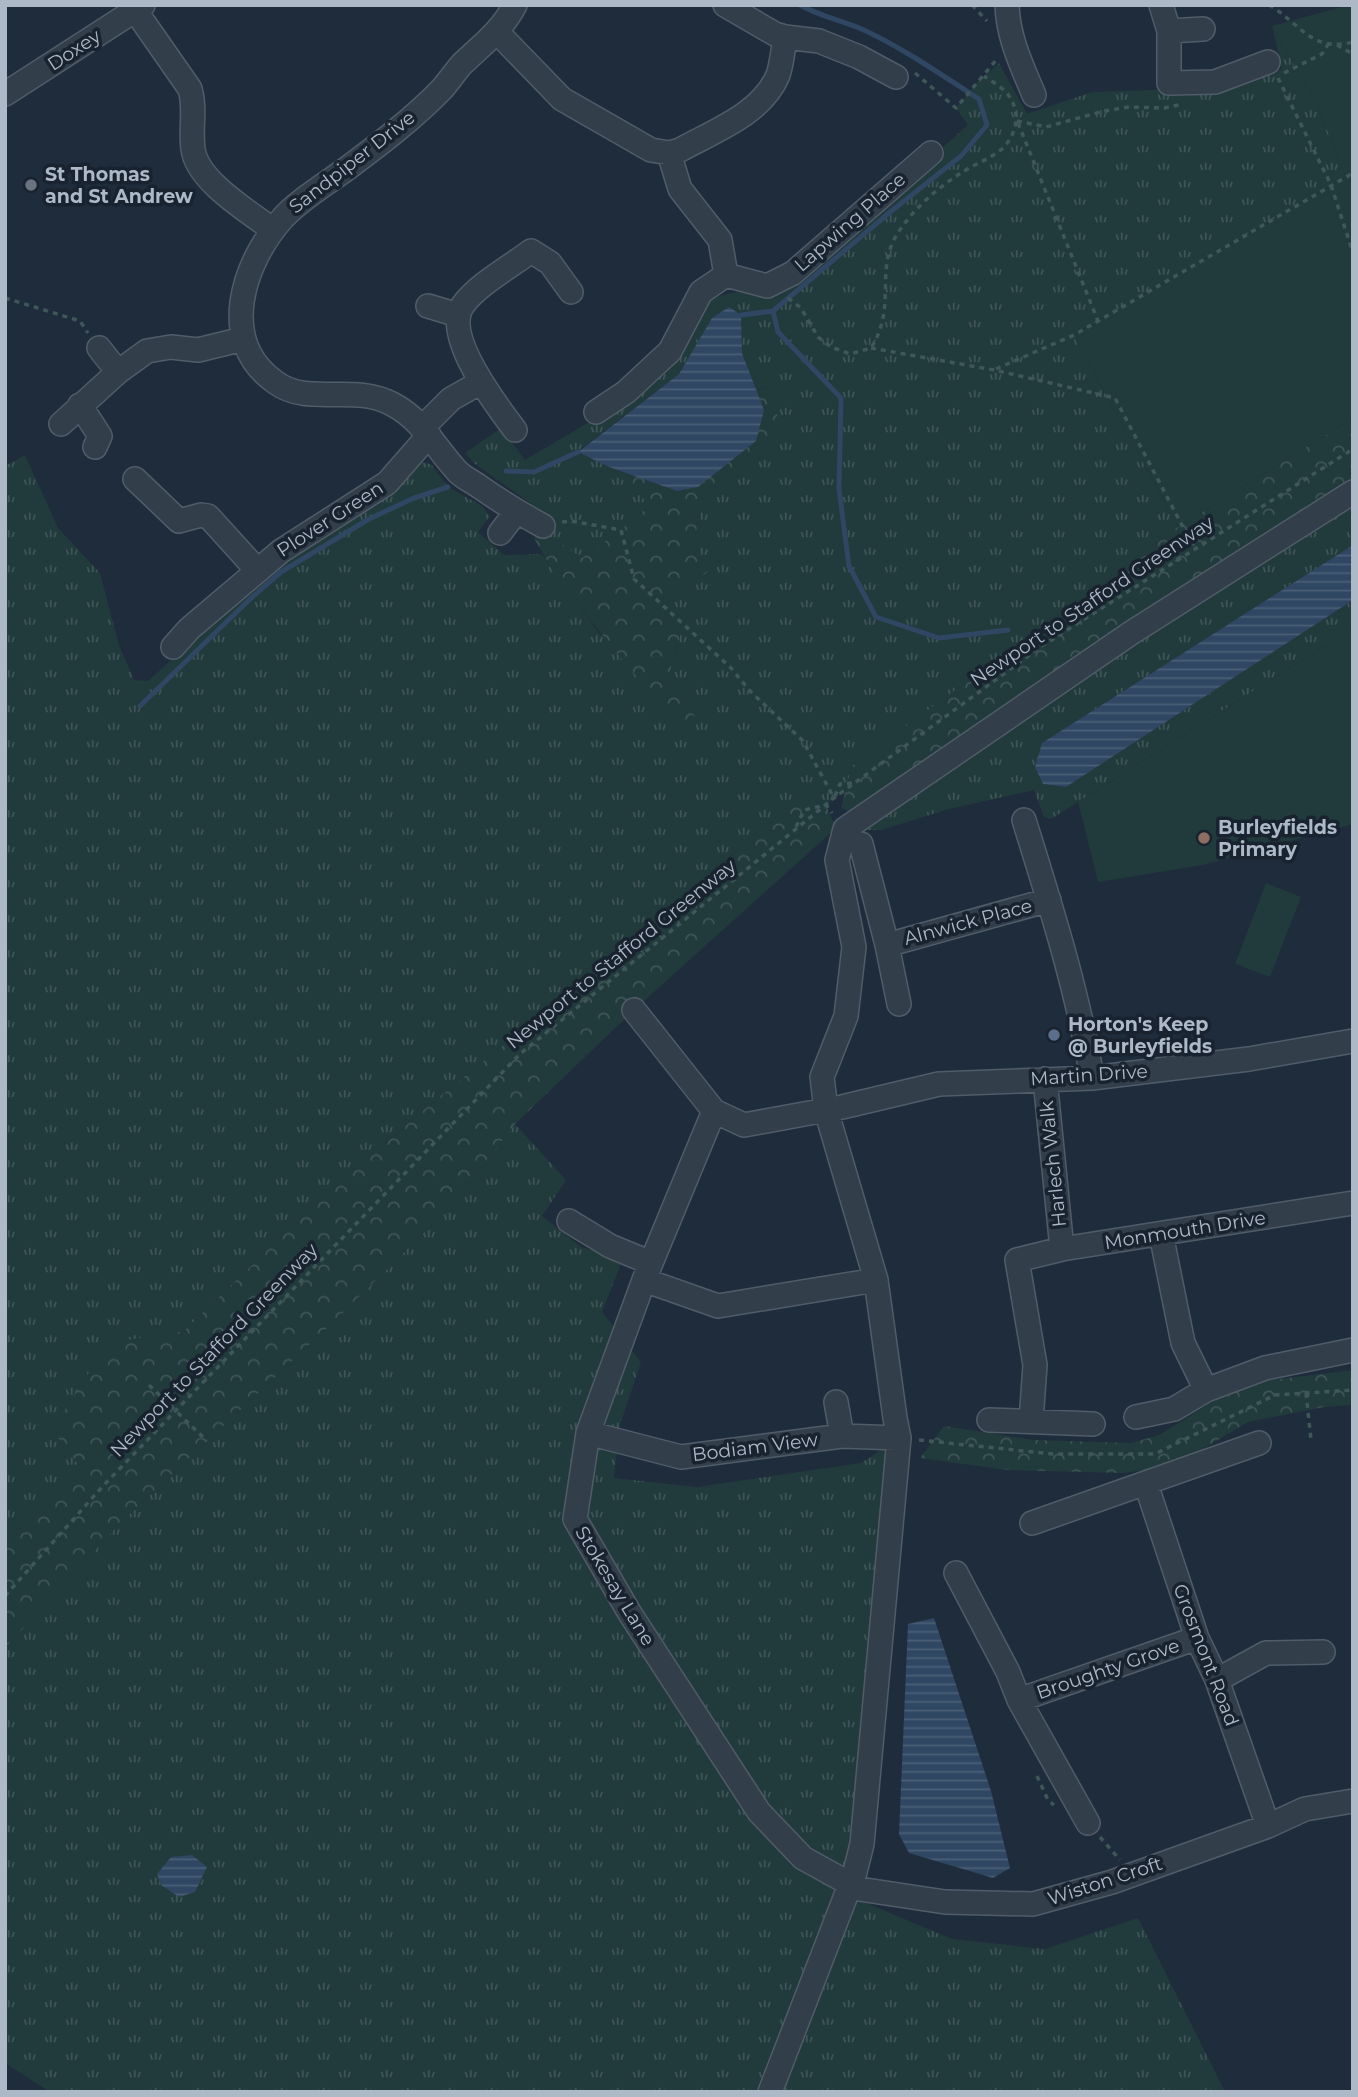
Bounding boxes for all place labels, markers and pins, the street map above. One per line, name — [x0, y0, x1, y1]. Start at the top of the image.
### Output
place label: St Thomas and St Andrew — [45, 163, 193, 208]
marker: St Thomas and St Andrew — [23, 177, 39, 193]
place label: Burleyfields Primary — [1218, 816, 1337, 861]
marker: Burleyfields Primary — [1196, 830, 1212, 846]
place label: Horton's Keep @ Burleyfields — [1068, 1013, 1212, 1058]
marker: Horton's Keep @ Burleyfields — [1046, 1027, 1062, 1043]

